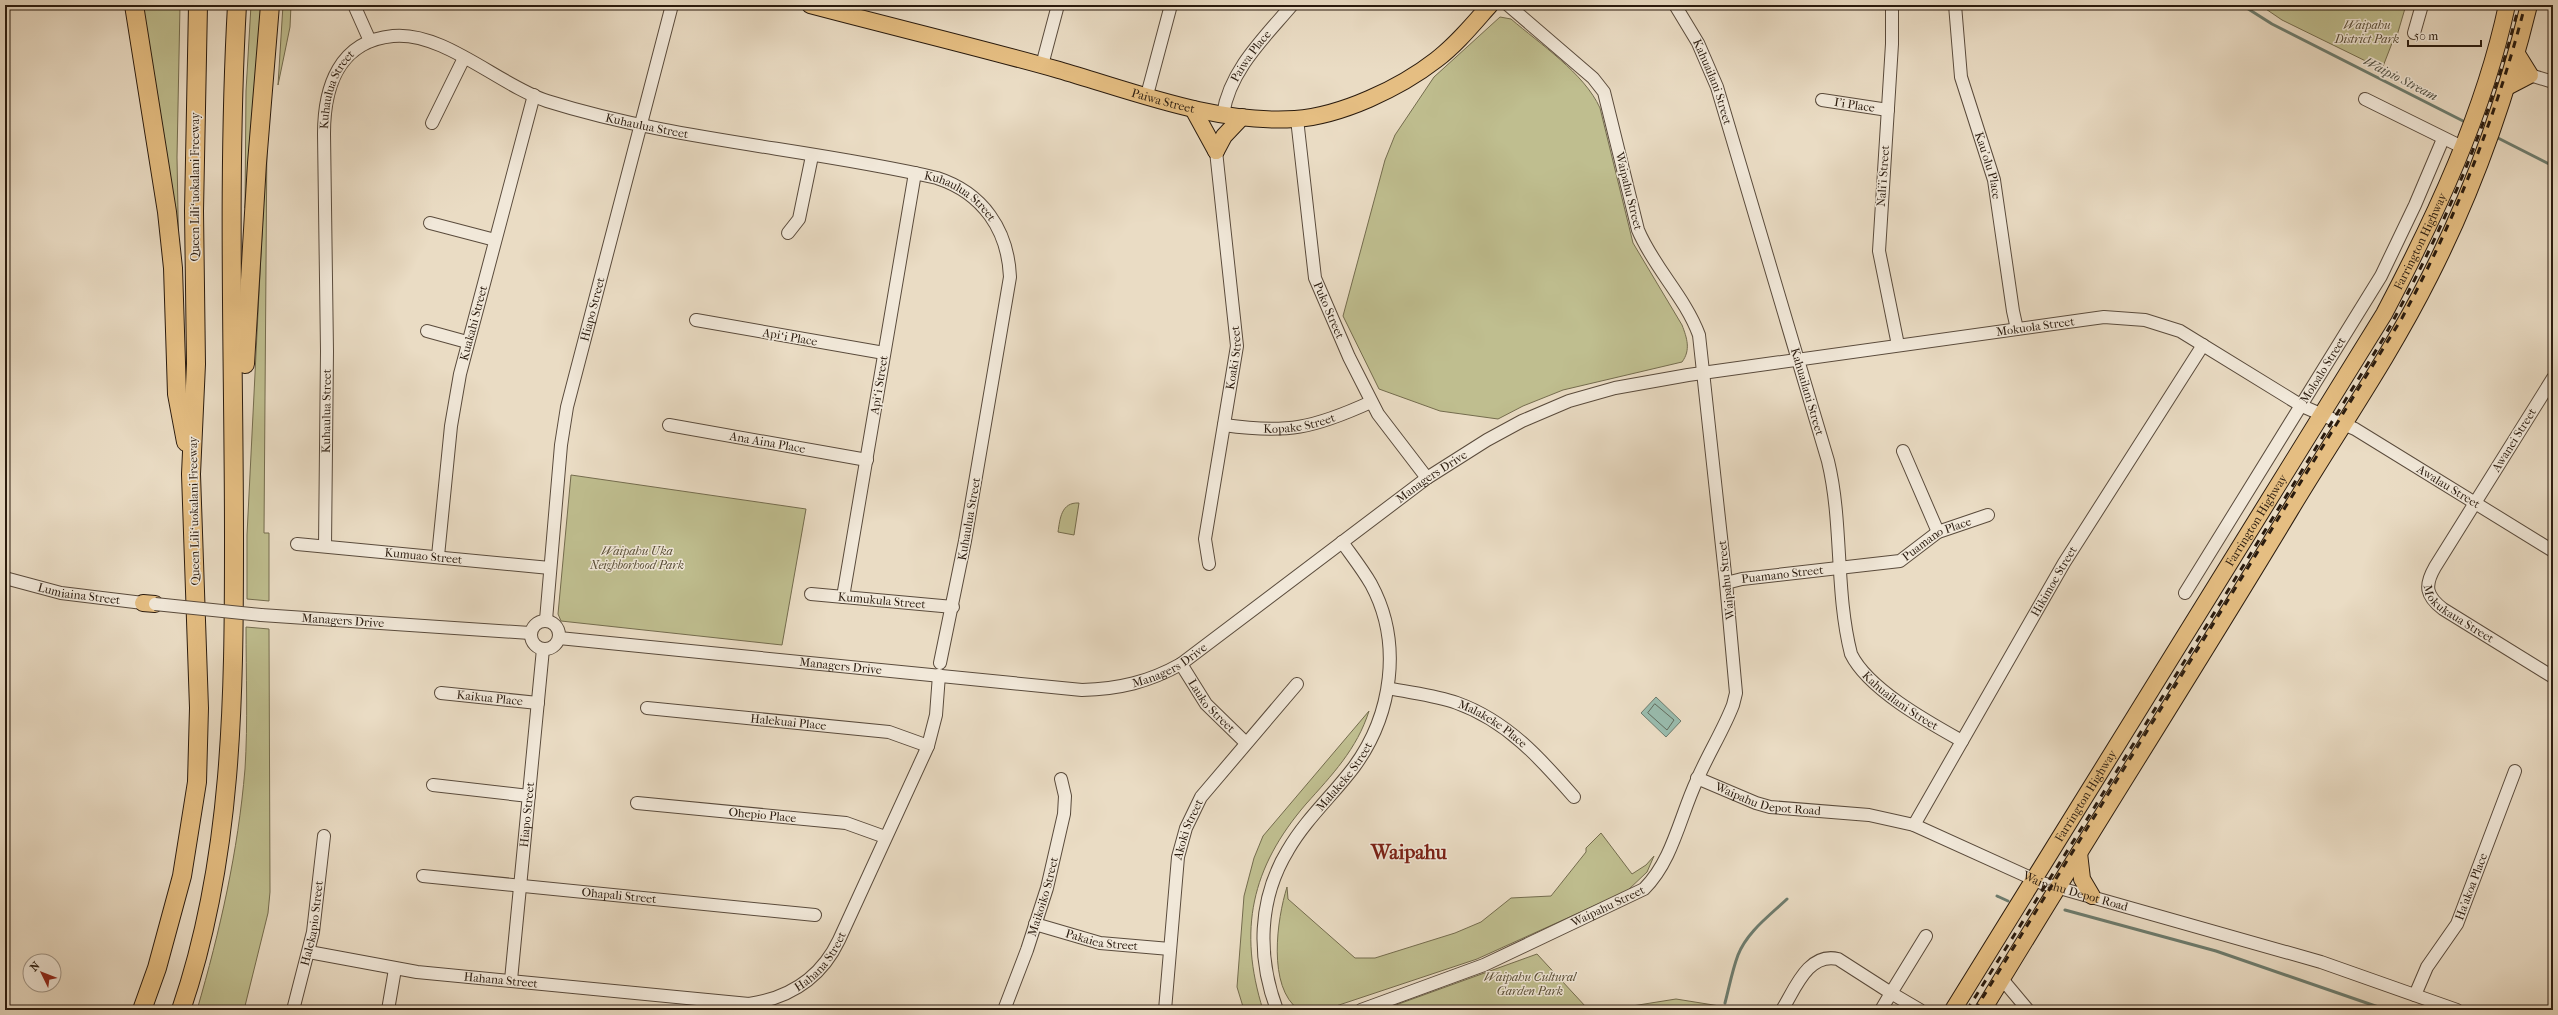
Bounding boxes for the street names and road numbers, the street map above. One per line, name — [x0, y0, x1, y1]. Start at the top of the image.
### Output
street label: Paiwa Place — [1228, 27, 1274, 84]
street label: Kahuailani Street — [1690, 37, 1735, 127]
street label: Kuhaulua Street — [317, 47, 357, 129]
street label: Paiwa Street — [1130, 86, 1197, 116]
street label: I'i Place — [1833, 95, 1876, 115]
street label: Kuhaulua Street — [604, 110, 690, 141]
street label: Queen Liliʻuokalani Freeway — [188, 112, 202, 262]
street label: Kau'olu Place — [1972, 130, 2004, 200]
street label: Nali'i Street — [1874, 144, 1892, 207]
street label: Waipahu Street — [1612, 150, 1646, 232]
street label: Kuhaulua Street — [923, 168, 999, 224]
street label: Farrington Highway — [2391, 190, 2450, 292]
street label: Hiapo Street — [577, 275, 608, 343]
street label: Puko Street — [1310, 280, 1347, 341]
street label: Kuakahi Street — [457, 283, 490, 362]
street label: Mokuola Street — [1995, 314, 2076, 339]
street label: Apiʻi Place — [761, 325, 818, 349]
street label: Koaki Street — [1223, 325, 1244, 391]
street label: Moloalo Street — [2297, 334, 2349, 406]
street label: Kahuailani Street — [1788, 346, 1827, 438]
street label: Apiʻi Street — [867, 354, 891, 417]
street label: Kuhaulua Street — [319, 368, 334, 453]
street label: Awanei Street — [2488, 405, 2539, 475]
street label: Kopake Street — [1263, 410, 1338, 436]
street label: Ana Aina Place — [728, 429, 807, 456]
street label: Queen Liliʻuokalani Freeway — [186, 436, 202, 586]
street label: Managers Drive — [1393, 447, 1470, 506]
street label: Awalau Street — [2414, 461, 2483, 512]
street label: Farrington Highway — [2223, 471, 2290, 569]
street label: Kuhaulua Street — [955, 476, 983, 562]
street label: Puamano Place — [1899, 514, 1973, 564]
street label: Waipahu Street — [1715, 539, 1737, 621]
street label: Hikimoe Street — [2028, 543, 2080, 619]
street label: Kumuao Street — [384, 545, 464, 567]
street label: Puamano Street — [1740, 563, 1825, 586]
street label: Lumiaina Street — [36, 580, 122, 607]
street label: Mokukaua Street — [2421, 584, 2497, 646]
street label: Kumukula Street — [837, 589, 927, 612]
street label: Managers Drive — [301, 611, 385, 630]
street label: Managers Drive — [1131, 640, 1210, 690]
street label: Managers Drive — [799, 655, 883, 677]
street label: Kahuailani Street — [1859, 668, 1941, 733]
street label: Lauko Street — [1185, 676, 1238, 736]
street label: Kaikua Place — [456, 688, 524, 708]
street label: Malakeke Place — [1456, 697, 1530, 751]
street label: Halekuai Place — [750, 711, 827, 733]
street label: Malakeke Street — [1313, 739, 1376, 814]
street label: Farrington Highway — [2052, 747, 2120, 844]
street label: Waipahu Depot Road — [1712, 779, 1822, 818]
street label: Hiapo Street — [517, 781, 537, 848]
street label: Akoki Street — [1170, 796, 1206, 862]
street label: Ohepio Place — [728, 805, 797, 825]
street label: Ha'akoa Place — [2452, 851, 2490, 922]
street label: Maikoiko Street — [1025, 855, 1061, 938]
street label: Waipahu Depot Road — [2020, 868, 2130, 914]
street label: Halekapio Street — [298, 879, 326, 967]
street label: Waipahu Street — [1568, 882, 1647, 930]
street label: Ohapali Street — [581, 885, 658, 906]
street label: Pakaiea Street — [1064, 926, 1139, 953]
street label: Hahana Street — [792, 929, 849, 994]
street label: Hahana Street — [463, 970, 539, 991]

